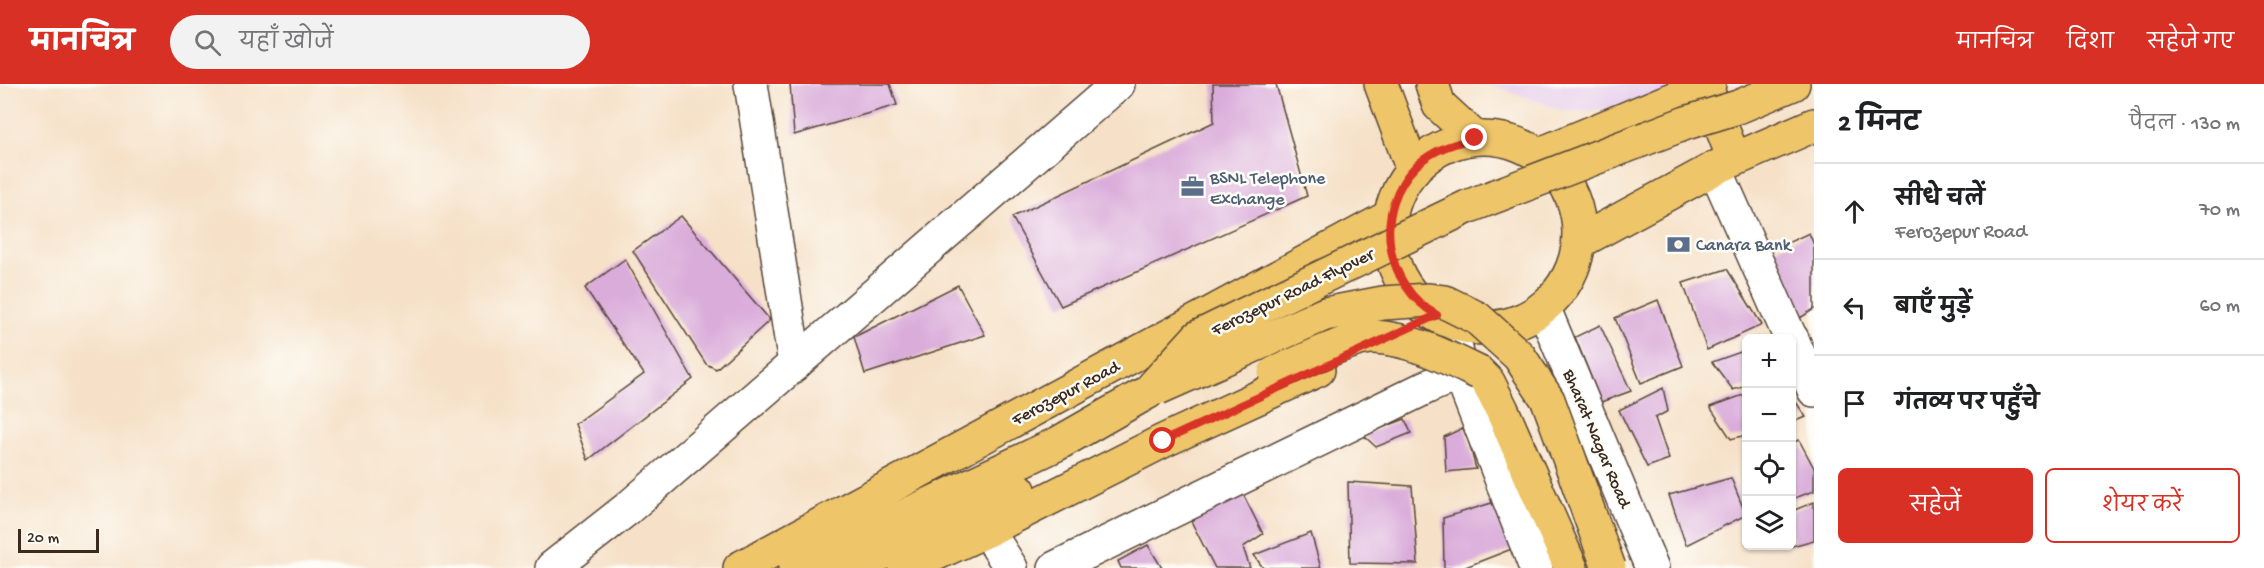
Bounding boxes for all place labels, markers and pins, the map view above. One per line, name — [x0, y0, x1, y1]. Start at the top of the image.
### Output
place label: BSNL Telephone Exchange — [1209, 169, 1326, 211]
office icon: BSNL Telephone Exchange — [1179, 174, 1205, 200]
bank icon: Canara Bank — [1665, 231, 1691, 257]
place label: Canara Bank — [1696, 236, 1793, 257]

